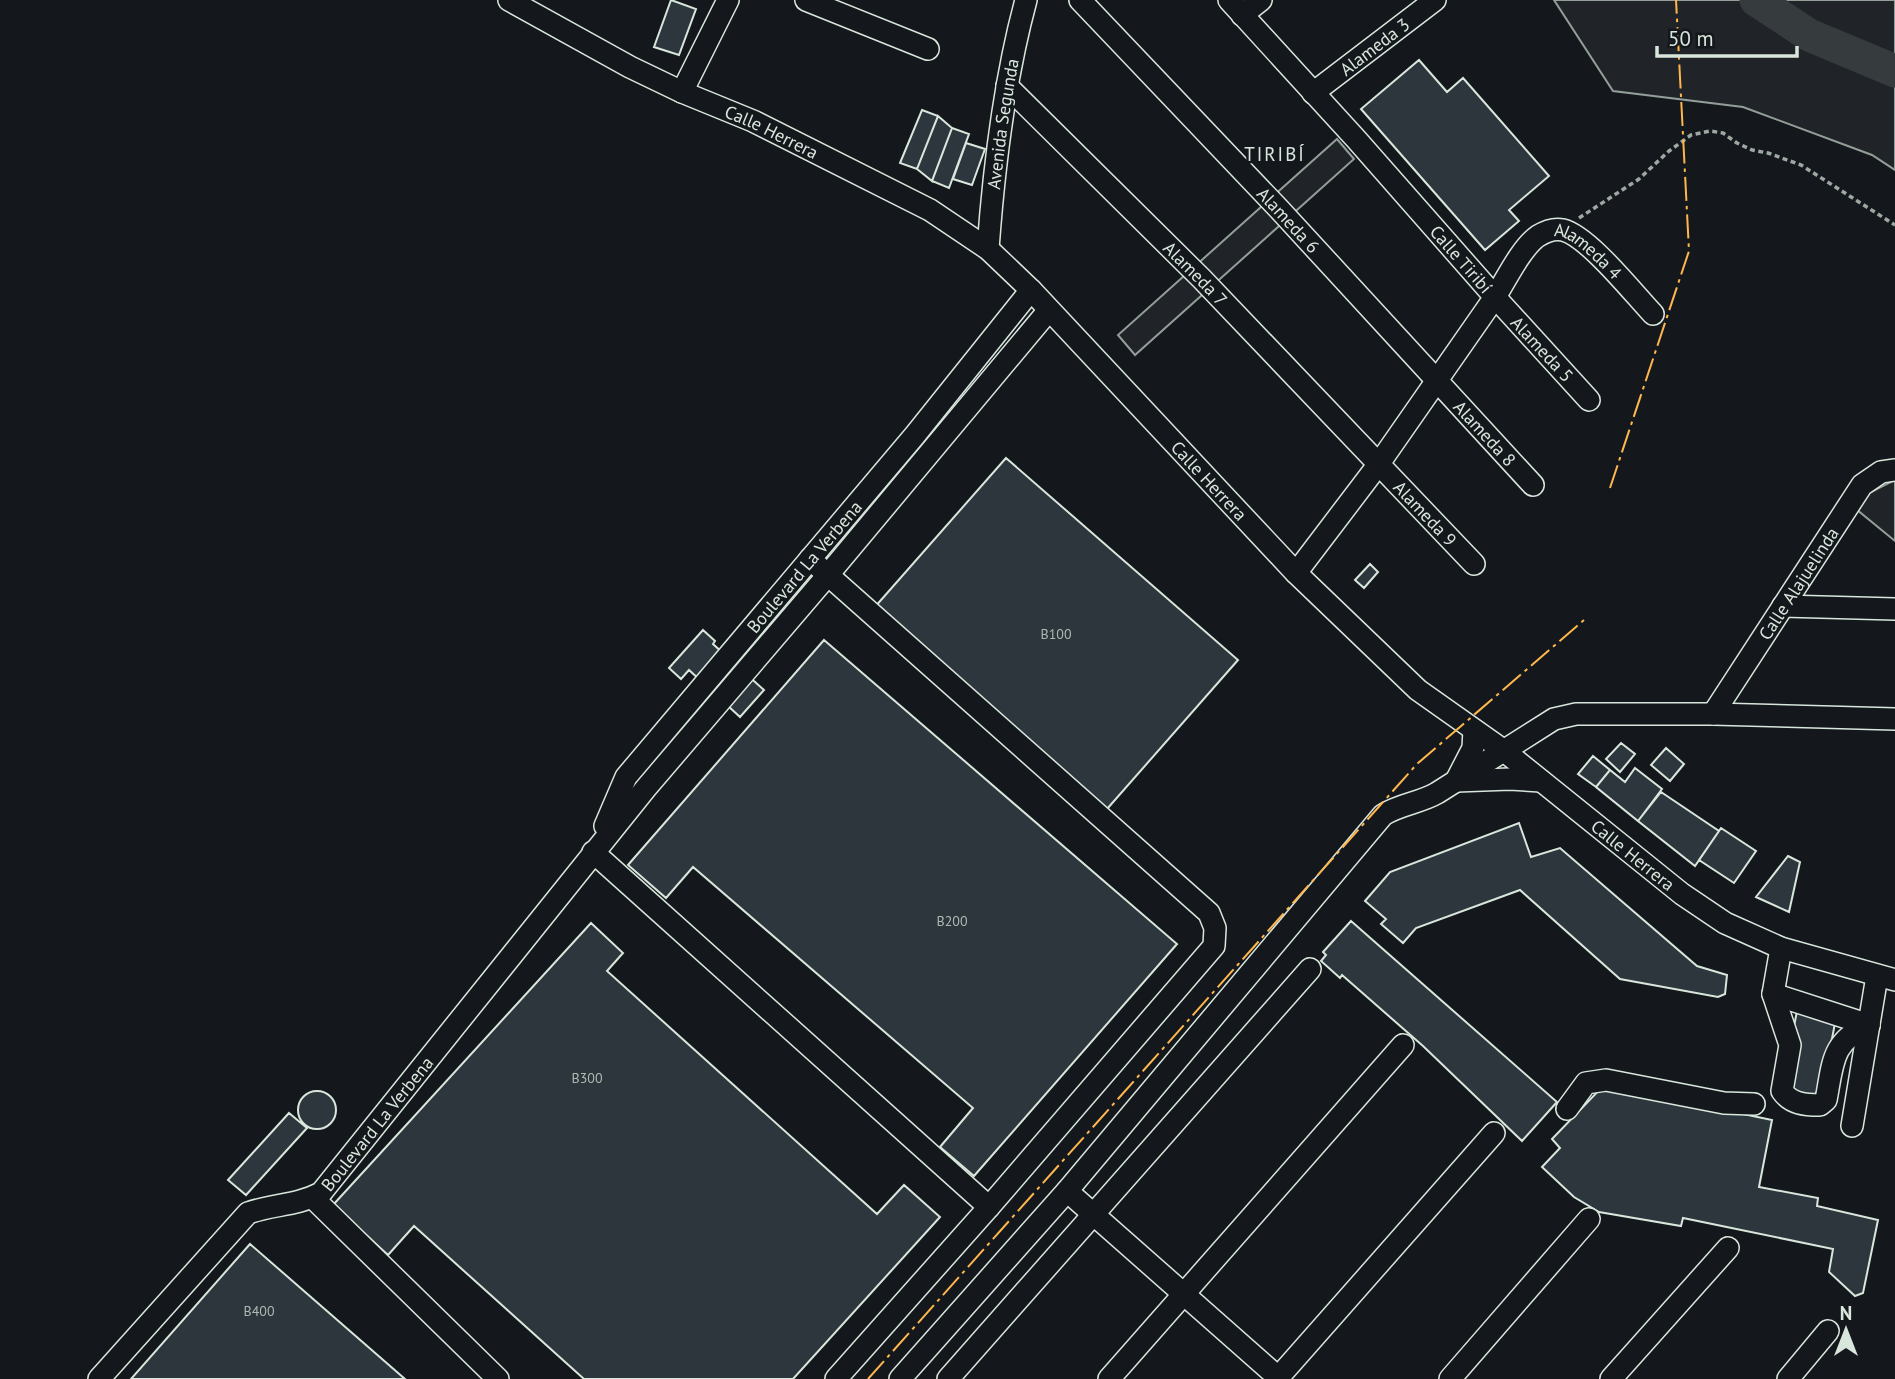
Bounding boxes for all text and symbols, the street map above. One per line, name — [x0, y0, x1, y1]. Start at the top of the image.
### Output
street label: Alameda 3 — [1335, 12, 1414, 80]
scale bar — [1657, 14, 1797, 58]
text: 50 m — [1668, 25, 1714, 52]
street label: Avenida Segunda — [982, 56, 1023, 190]
street label: Calle Herrera — [722, 99, 822, 164]
district label: TIRIBÍ — [1244, 142, 1306, 166]
street label: Alameda 6 — [1252, 182, 1325, 257]
street label: Alameda 4 — [1553, 218, 1627, 284]
street label: Calle Tiribí — [1425, 220, 1498, 298]
street label: Alameda 7 — [1159, 236, 1233, 310]
street label: Alameda 5 — [1506, 311, 1578, 387]
street label: Alameda 8 — [1449, 395, 1521, 471]
street label: Calle Herrera — [1166, 436, 1252, 525]
street label: Alameda 9 — [1389, 476, 1462, 551]
street label: Boulevard La Verbena — [741, 495, 866, 637]
street label: Calle Alajuelinda — [1753, 523, 1843, 644]
house number: B100 — [1040, 625, 1072, 643]
street label: Calle Herrera — [1587, 814, 1680, 895]
house number: B200 — [936, 912, 968, 930]
street label: Boulevard La Verbena — [316, 1051, 438, 1196]
house number: B300 — [571, 1069, 603, 1087]
north arrow — [1811, 1295, 1881, 1365]
text: N — [1840, 1301, 1852, 1325]
house number: B400 — [243, 1302, 275, 1320]

